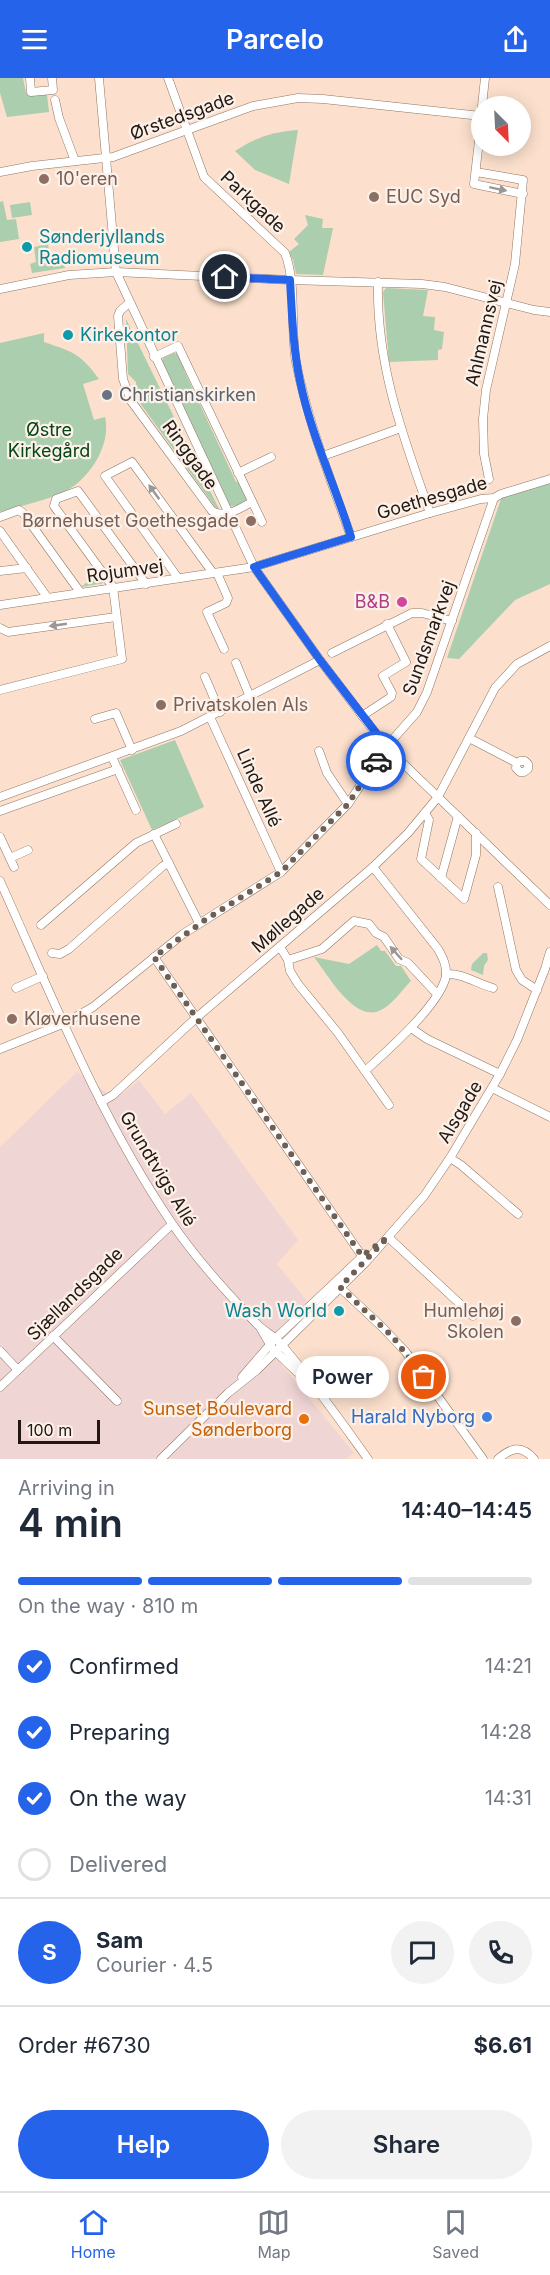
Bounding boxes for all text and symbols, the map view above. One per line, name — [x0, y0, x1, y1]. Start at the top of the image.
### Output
icon: menu — [18, 23, 51, 56]
text: Parcelo — [226, 23, 324, 56]
icon: share — [499, 23, 532, 56]
street label: Ørstedsgade — [127, 87, 237, 144]
north arrow — [471, 96, 531, 156]
map controls — [471, 96, 531, 156]
street label: Parkgade — [217, 166, 290, 237]
place label: 10'eren — [56, 168, 118, 189]
marker: 10'eren — [37, 172, 51, 186]
one-way arrow — [489, 185, 508, 194]
place label: EUC Syd — [386, 186, 461, 207]
marker: EUC Syd — [367, 190, 381, 204]
place label: Sønderjyllands Radiomuseum — [39, 226, 165, 268]
marker: Sønderjyllands Radiomuseum — [20, 240, 34, 254]
pin — [199, 251, 250, 302]
icon: home — [208, 260, 241, 293]
street label: Ahlmannsvej — [461, 278, 506, 388]
place label: Kirkekontor — [80, 324, 178, 345]
marker: Kirkekontor — [61, 328, 75, 342]
place label: Christianskirken — [119, 384, 256, 405]
marker: Christianskirken — [100, 388, 114, 402]
street label: Ringgade — [158, 416, 222, 493]
park label: Østre Kirkegård — [8, 419, 90, 461]
street label: Goethesgade — [374, 472, 490, 523]
one-way arrow — [148, 485, 160, 501]
place label: Børnehuset Goethesgade — [22, 510, 239, 531]
marker: Børnehuset Goethesgade — [244, 514, 258, 528]
street label: Rojumvej — [85, 555, 165, 586]
street label: Sundsmarkvej — [398, 577, 459, 698]
place label: B&B — [355, 591, 390, 612]
marker: B&B — [395, 595, 409, 609]
one-way arrow — [49, 620, 68, 630]
place label: Privatskolen Als — [173, 694, 308, 715]
marker: Privatskolen Als — [154, 698, 168, 712]
courier — [346, 731, 406, 791]
street label: Linde Allé — [233, 745, 286, 830]
icon: car — [360, 745, 393, 778]
street label: Møllegade — [247, 883, 328, 957]
one-way arrow — [390, 945, 403, 961]
place label: Kløverhusene — [24, 1008, 141, 1029]
marker: Kløverhusene — [5, 1012, 19, 1026]
street label: Alsgade — [433, 1077, 486, 1147]
street label: Grundtvigs Allé — [116, 1107, 201, 1230]
street label: Sjællandsgade — [22, 1243, 127, 1345]
place label: Wash World — [225, 1300, 327, 1321]
place label: Humlehøj Skolen — [424, 1300, 504, 1342]
marker: Wash World — [332, 1304, 346, 1318]
marker: Humlehøj Skolen — [509, 1314, 523, 1328]
pin — [398, 1351, 449, 1402]
callout: Power — [295, 1356, 388, 1398]
icon: bag — [407, 1360, 440, 1393]
text: Power — [312, 1365, 373, 1389]
place label: Sunset Boulevard Sønderborg — [143, 1398, 292, 1440]
place label: Harald Nyborg — [351, 1406, 475, 1427]
marker: Harald Nyborg — [480, 1410, 494, 1424]
marker: Sunset Boulevard Sønderborg — [297, 1412, 311, 1426]
scale bar — [18, 1417, 100, 1444]
text: 100 m — [27, 1420, 72, 1440]
text: Arriving in — [18, 1476, 115, 1500]
text: 14:40–14:45 — [401, 1497, 532, 1523]
text: 4 min — [18, 1499, 123, 1546]
text: On the way · 810 m — [18, 1594, 198, 1618]
icon: check — [18, 1650, 51, 1683]
text: Confirmed — [69, 1653, 179, 1679]
text: 14:21 — [485, 1654, 532, 1678]
icon: check — [18, 1716, 51, 1749]
text: Preparing — [69, 1719, 170, 1745]
text: 14:28 — [481, 1720, 532, 1744]
icon: check — [18, 1782, 51, 1815]
text: On the way — [69, 1785, 187, 1811]
text: 14:31 — [485, 1786, 532, 1810]
text: Delivered — [69, 1851, 167, 1877]
button: chat — [391, 1921, 454, 1984]
button: phone — [469, 1921, 532, 1984]
text: Sam — [96, 1927, 143, 1953]
text: S — [42, 1939, 57, 1965]
text: Courier · 4.5 — [96, 1953, 213, 1977]
text: Order #6730 — [18, 2032, 151, 2058]
text: $6.61 — [473, 2032, 532, 2058]
button: Help — [18, 2110, 269, 2179]
button: Share — [281, 2110, 532, 2179]
tab: Home — [71, 2206, 116, 2262]
tab: Map — [257, 2206, 291, 2262]
tab: Saved — [432, 2206, 479, 2262]

